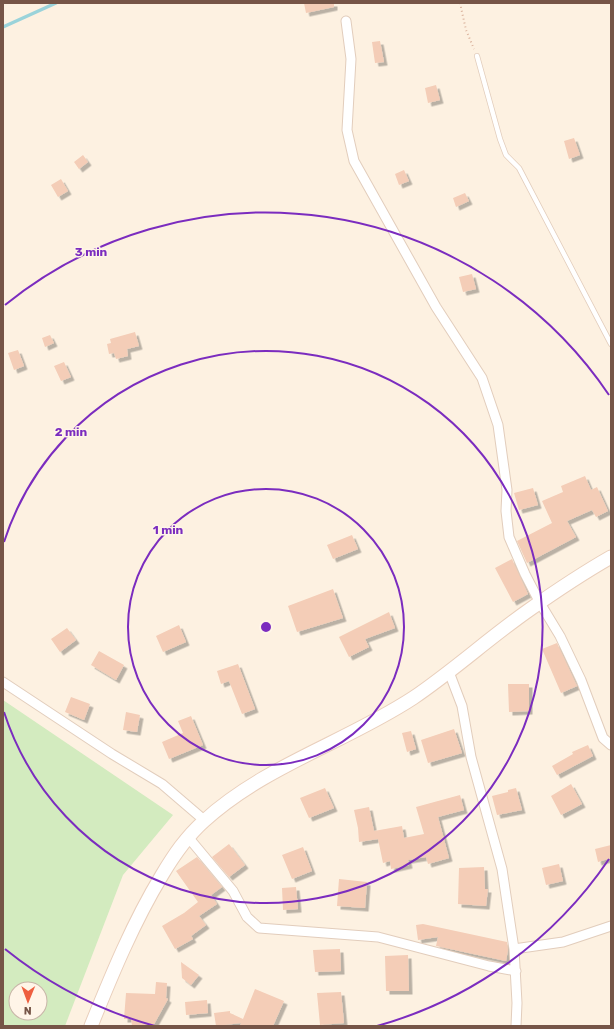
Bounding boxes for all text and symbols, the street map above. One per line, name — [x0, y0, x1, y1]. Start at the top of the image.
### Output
text: 3 min — [75, 245, 108, 259]
text: 2 min — [55, 425, 88, 439]
text: 1 min — [153, 523, 184, 537]
centre of rings — [259, 620, 273, 634]
north arrow — [8, 981, 48, 1021]
text: N — [24, 1004, 32, 1017]

